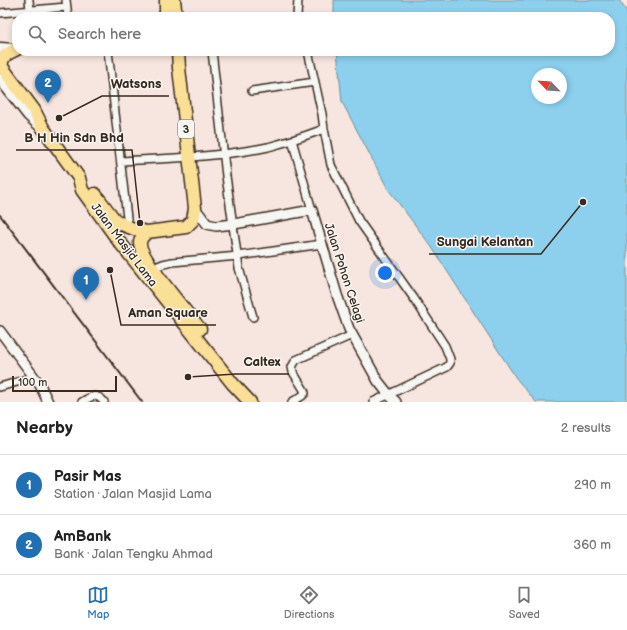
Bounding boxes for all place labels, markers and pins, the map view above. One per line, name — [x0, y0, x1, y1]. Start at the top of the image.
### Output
pin: 2 — [35, 70, 61, 103]
callout: Watsons — [102, 71, 169, 96]
callout: B H Hin Sdn Bhd — [16, 125, 132, 150]
callout: Sungai Kelantan — [429, 229, 541, 254]
pin: 1 — [73, 267, 99, 300]
callout: Aman Square — [121, 300, 216, 325]
callout: Caltex — [236, 349, 289, 374]

